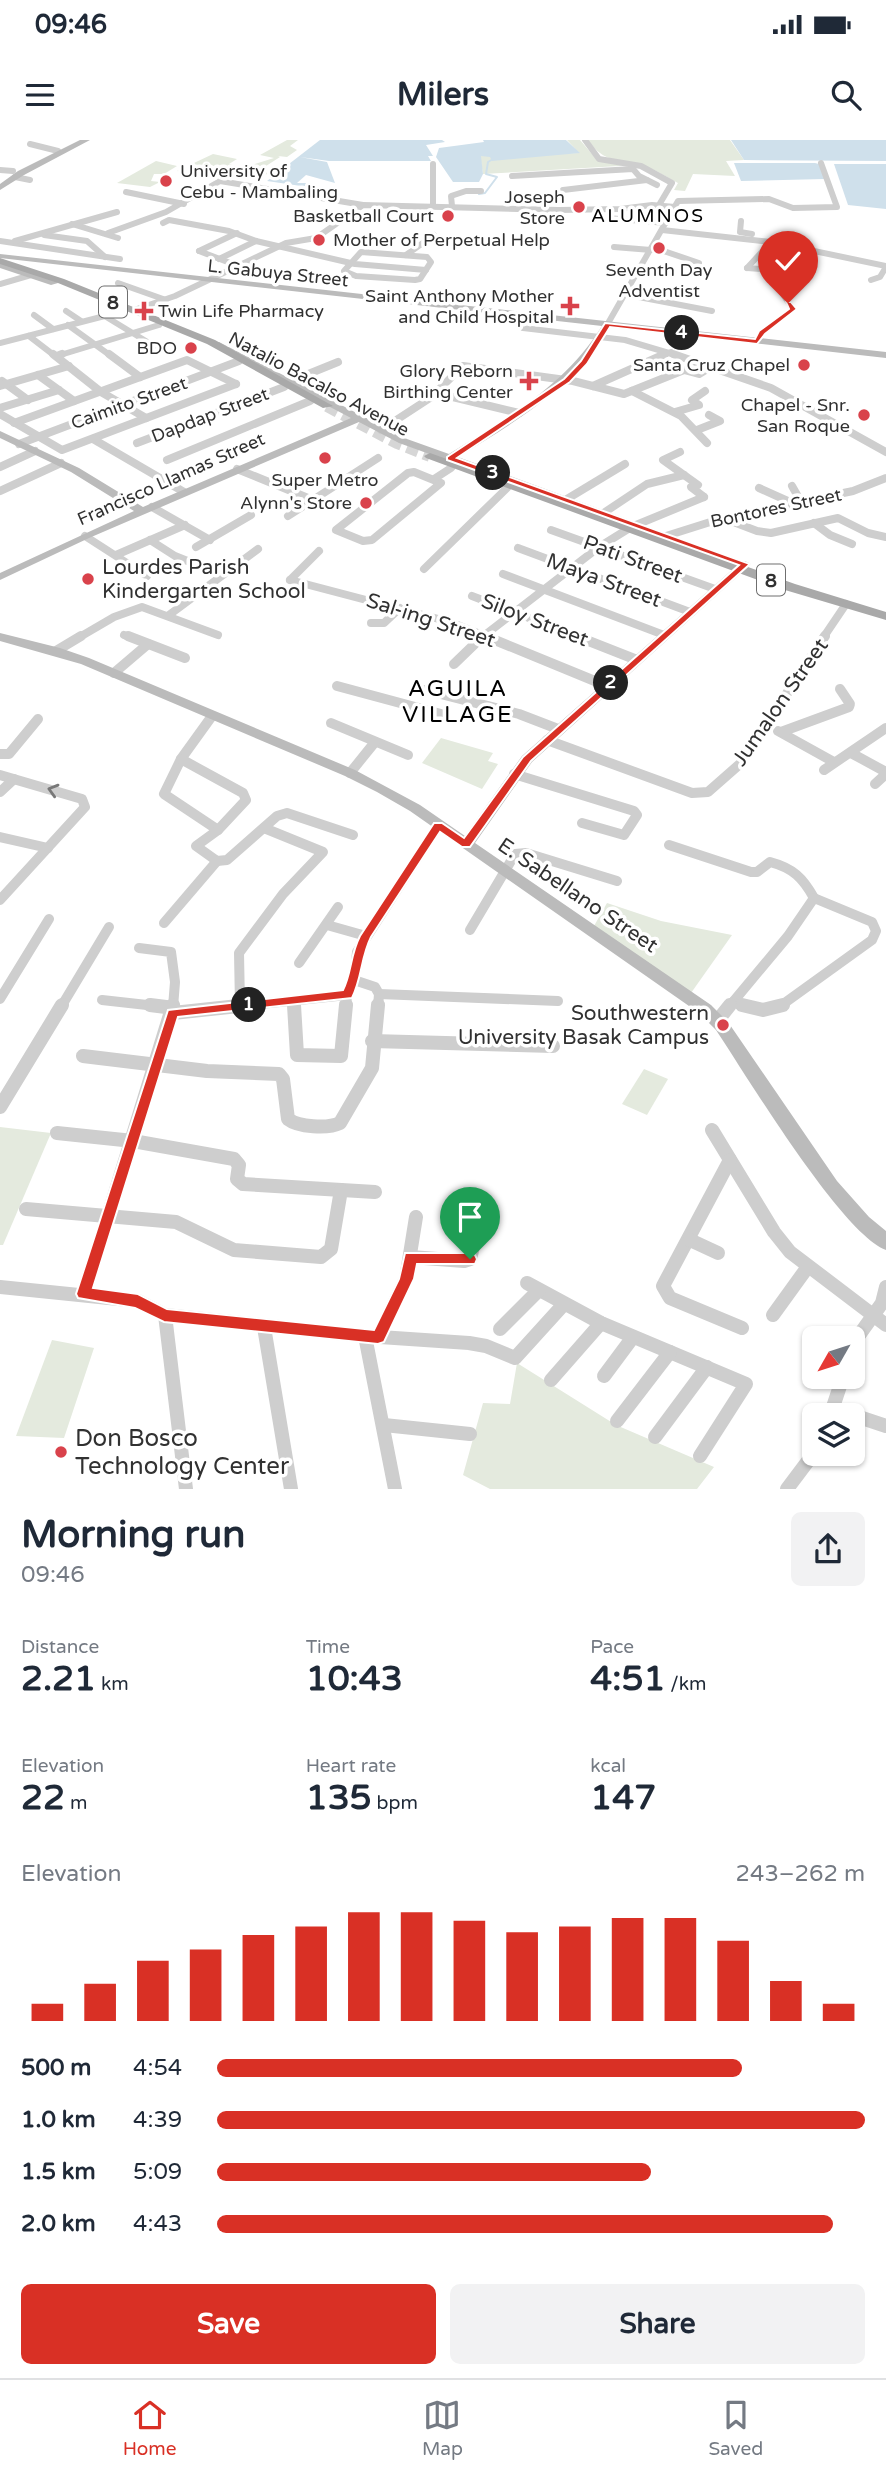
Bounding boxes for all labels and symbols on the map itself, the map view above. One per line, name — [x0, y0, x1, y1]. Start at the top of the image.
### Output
place label: University of Cebu - Mambaling — [180, 160, 338, 203]
marker: University of Cebu - Mambaling — [158, 173, 174, 189]
place label: Joseph Store — [505, 186, 565, 229]
marker: Joseph Store — [571, 199, 587, 215]
place label: Basketball Court — [293, 205, 434, 227]
district label: ALUMNOS — [591, 205, 705, 227]
marker: Basketball Court — [440, 208, 456, 224]
place label: Mother of Perpetual Help — [333, 229, 550, 251]
pin — [758, 231, 818, 303]
marker: Mother of Perpetual Help — [311, 232, 327, 248]
marker: Seventh Day Adventist — [651, 240, 667, 256]
street label: L. Gabuya Street — [206, 255, 350, 291]
place label: Seventh Day Adventist — [605, 259, 713, 302]
place label: Saint Anthony Mother and Child Hospital — [365, 285, 554, 328]
road number: 8 — [99, 286, 127, 318]
marker: Saint Anthony Mother and Child Hospital — [560, 296, 580, 316]
place label: Twin Life Pharmacy — [158, 300, 324, 322]
marker: Twin Life Pharmacy — [136, 303, 152, 319]
pin: 4 — [664, 316, 700, 350]
street label: Natalio Bacalso Avenue — [225, 327, 413, 441]
place label: BDO — [136, 337, 177, 359]
marker: BDO — [183, 340, 199, 356]
place label: Santa Cruz Chapel — [633, 354, 790, 376]
marker: Santa Cruz Chapel — [796, 357, 812, 373]
place label: Glory Reborn Birthing Center — [383, 360, 513, 403]
marker: Glory Reborn Birthing Center — [519, 371, 539, 391]
street label: Caimito Street — [68, 372, 190, 434]
street label: Dapdap Street — [148, 383, 272, 447]
place label: Chapel - Snr. San Roque — [741, 394, 850, 437]
marker: Chapel - Snr. San Roque — [856, 407, 872, 423]
street label: Francisco Llamas Street — [74, 428, 268, 530]
marker: Super Metro — [317, 450, 333, 466]
pin: 3 — [476, 456, 510, 490]
place label: Super Metro — [272, 469, 378, 491]
street label: Bontores Street — [708, 483, 844, 533]
place label: Alynn's Store — [240, 492, 352, 514]
marker: Alynn's Store — [358, 495, 374, 511]
street label: Pati Street — [580, 530, 686, 589]
street label: Maya Street — [543, 548, 665, 613]
place label: Lourdes Parish Kindergarten School — [102, 555, 306, 604]
road number: 8 — [757, 564, 785, 596]
marker: Lourdes Parish Kindergarten School — [80, 571, 96, 587]
street label: Sal-ing Street — [363, 588, 498, 653]
street label: Siloy Street — [478, 589, 592, 652]
street label: Jumalon Street — [727, 634, 834, 771]
pin: 2 — [594, 666, 628, 700]
district label: AGUILA VILLAGE — [402, 675, 514, 729]
one-way arrow — [47, 784, 59, 799]
street label: E. Sabellano Street — [493, 833, 662, 958]
pin: 1 — [232, 988, 266, 1022]
place label: Southwestern University Basak Campus — [458, 1001, 709, 1050]
marker: Southwestern University Basak Campus — [715, 1017, 731, 1033]
pin — [440, 1187, 500, 1259]
north arrow — [802, 1326, 864, 1390]
place label: Don Bosco Technology Center — [75, 1424, 290, 1481]
marker: Don Bosco Technology Center — [53, 1444, 69, 1460]

